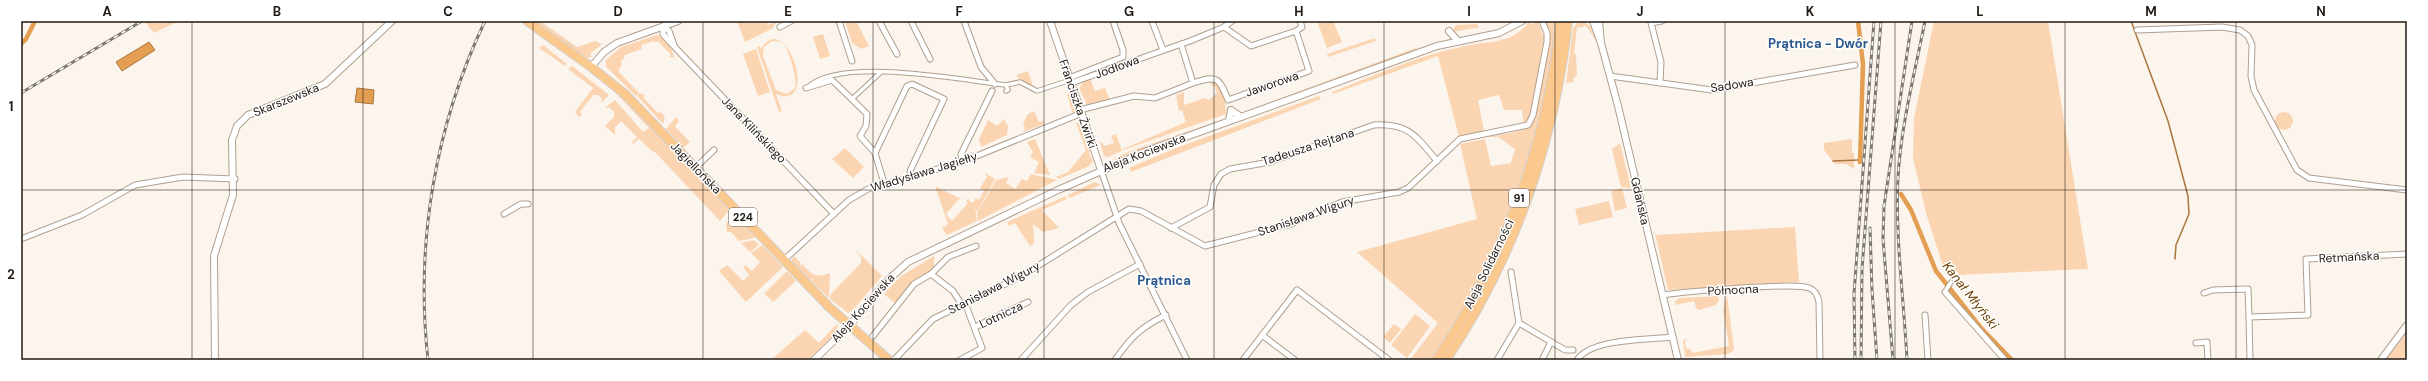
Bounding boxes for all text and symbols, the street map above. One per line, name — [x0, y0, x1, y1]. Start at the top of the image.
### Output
text: A — [102, 3, 112, 20]
text: B — [273, 3, 281, 20]
text: C — [443, 3, 453, 20]
text: D — [613, 3, 623, 20]
text: E — [784, 3, 792, 20]
text: F — [955, 3, 963, 20]
text: G — [1124, 3, 1134, 20]
text: H — [1294, 3, 1304, 20]
text: I — [1467, 3, 1471, 20]
text: J — [1636, 3, 1644, 20]
text: K — [1806, 3, 1815, 20]
text: L — [1976, 3, 1984, 20]
text: M — [2145, 3, 2157, 20]
text: N — [2316, 3, 2326, 20]
district label: Prątnica - Dwór — [1768, 35, 1869, 52]
street label: Jodłowa — [1093, 52, 1141, 82]
street label: Franciszka Żwirki — [1055, 57, 1101, 151]
street label: Jaworowa — [1243, 67, 1301, 101]
street label: Sadowa — [1709, 74, 1755, 96]
street label: Skarszewska — [251, 80, 321, 120]
street label: Jana Kilińskiego — [718, 93, 790, 167]
text: 1 — [9, 98, 13, 115]
street label: Tadeusza Rejtana — [1260, 125, 1356, 169]
street label: Aleja Kociewska — [1100, 130, 1188, 176]
street label: Jagiellońska — [667, 138, 725, 198]
street label: Władysława Jagiełły — [869, 148, 980, 196]
street label: Gdańska — [1627, 176, 1653, 226]
road number: 91 — [1509, 189, 1529, 207]
street label: Stanisława Wigury — [1256, 192, 1357, 240]
road number: 224 — [729, 208, 757, 226]
street label: Aleja Solidarności — [1460, 216, 1518, 312]
street label: Retmańska — [2318, 247, 2380, 267]
street label: Stanisława Wigury — [945, 258, 1043, 318]
water label: Kanał Młyński — [1939, 258, 2003, 333]
text: 2 — [7, 266, 15, 283]
street label: Aleja Kociewska — [828, 270, 898, 346]
district label: Prątnica — [1137, 272, 1191, 289]
street label: Północna — [1707, 281, 1759, 299]
street label: Lotnicza — [977, 298, 1025, 332]

